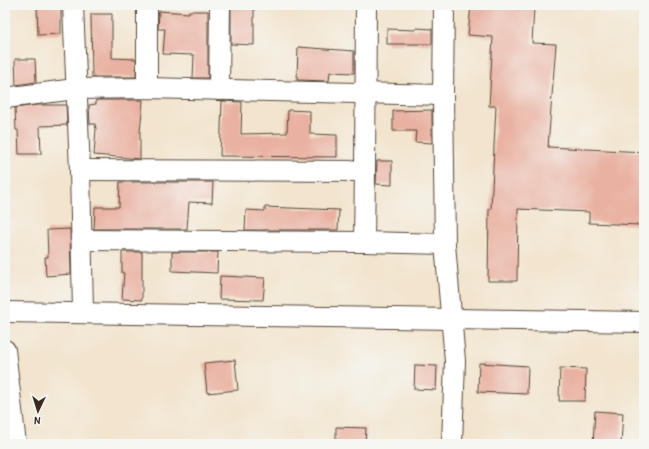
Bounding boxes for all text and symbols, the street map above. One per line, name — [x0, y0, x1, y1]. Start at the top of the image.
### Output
north arrow — [18, 391, 58, 431]
text: N — [34, 414, 41, 428]

